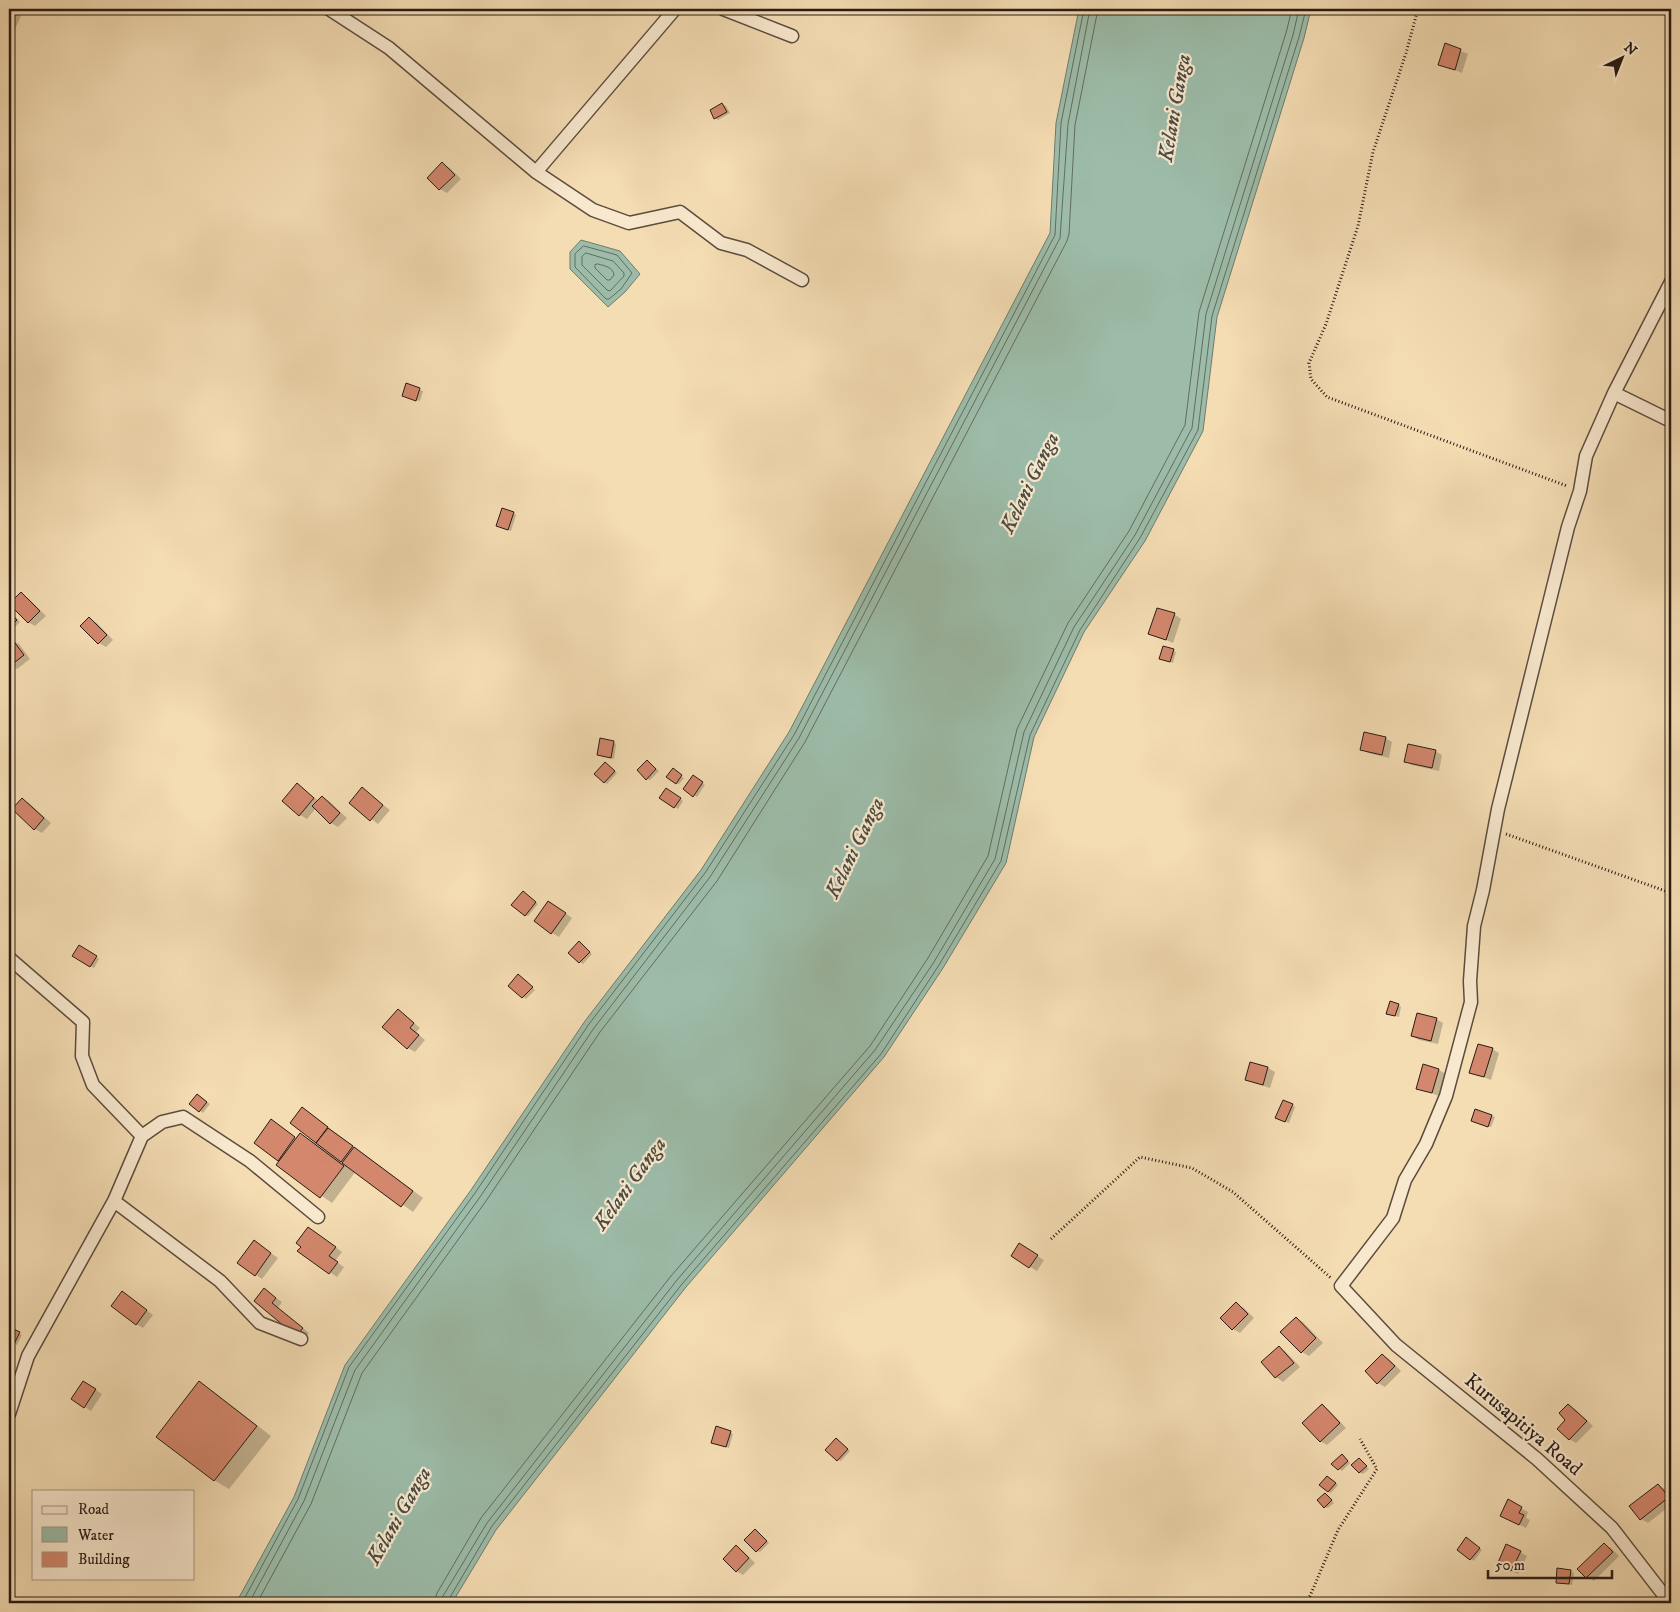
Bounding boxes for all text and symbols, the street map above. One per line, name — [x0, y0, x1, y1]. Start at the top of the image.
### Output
north arrow — [1598, 32, 1648, 82]
text: N — [1620, 39, 1641, 60]
water label: Kelani Ganga — [1153, 52, 1197, 165]
water label: Kelani Ganga — [994, 429, 1065, 538]
water label: Kelani Ganga — [819, 794, 890, 903]
water label: Kelani Ganga — [587, 1132, 672, 1236]
street label: Kurusapitiya Road — [1459, 1368, 1587, 1482]
water label: Kelani Ganga — [360, 1462, 437, 1570]
legend — [32, 1490, 195, 1580]
text: Road — [78, 1500, 110, 1519]
text: Water — [77, 1526, 114, 1545]
scale bar — [1488, 1547, 1611, 1579]
text: Building — [78, 1550, 130, 1569]
text: 50 m — [1495, 1556, 1525, 1575]

